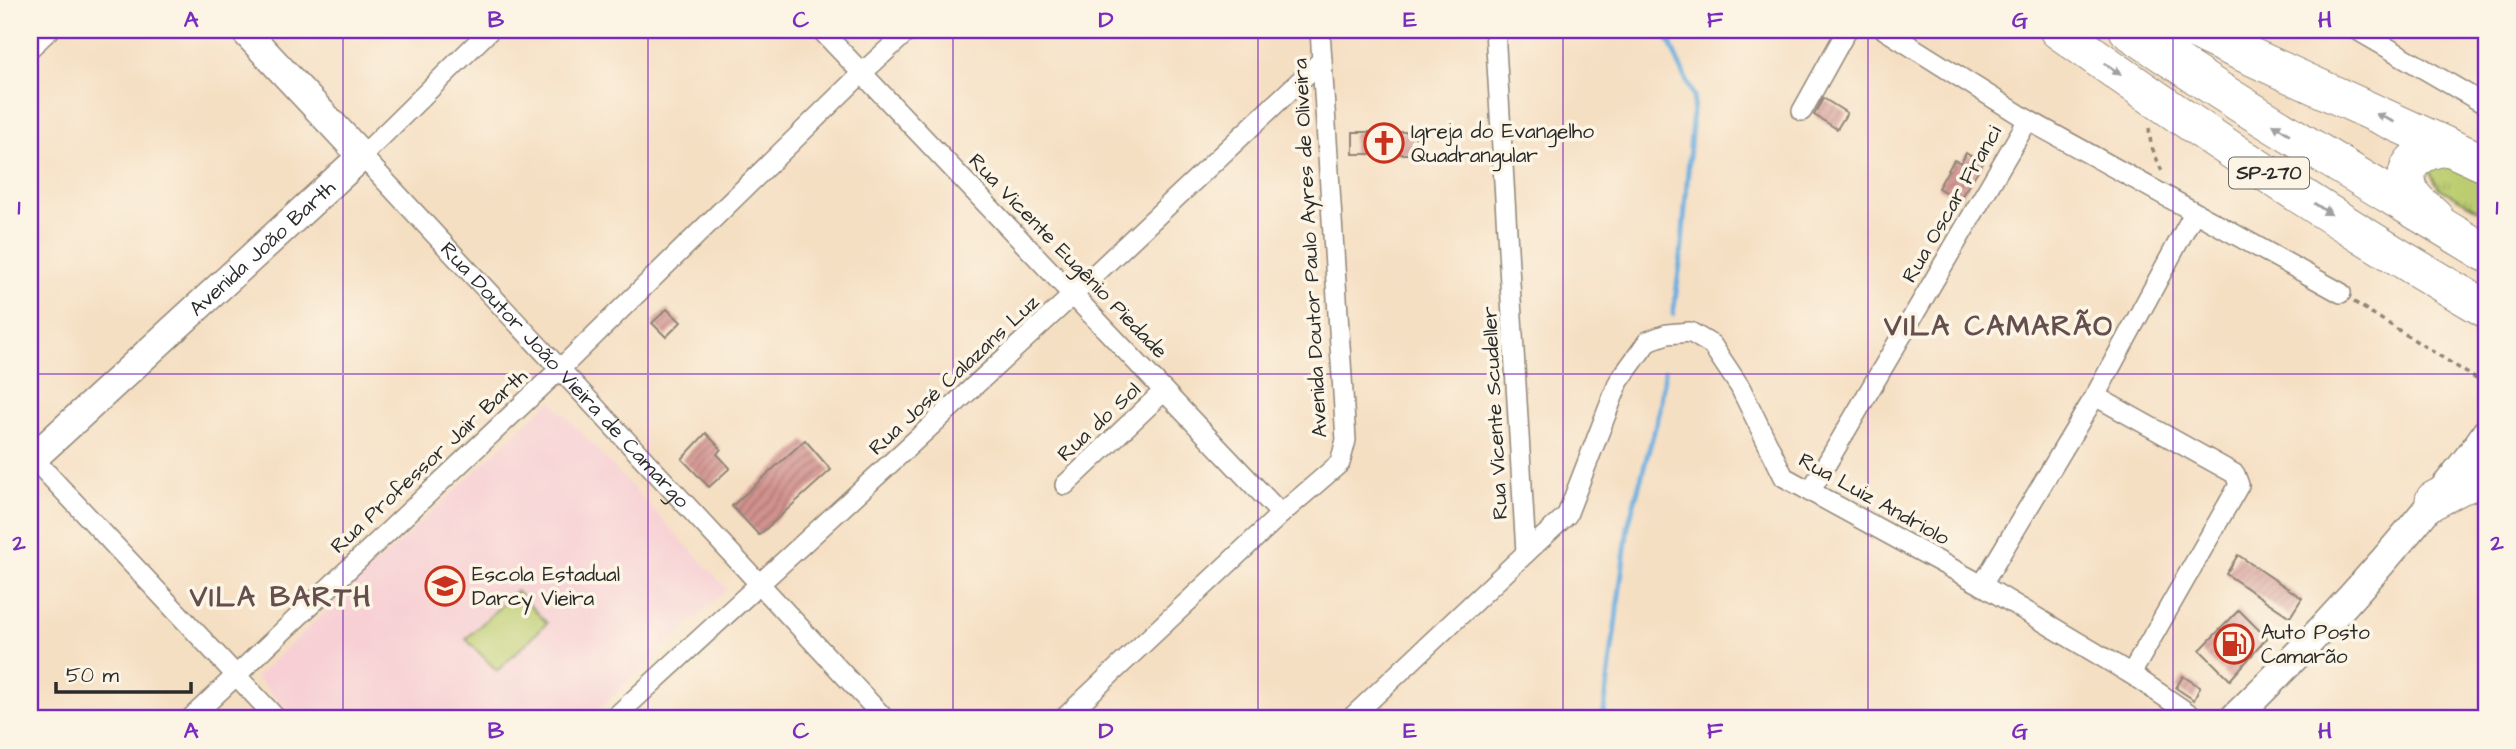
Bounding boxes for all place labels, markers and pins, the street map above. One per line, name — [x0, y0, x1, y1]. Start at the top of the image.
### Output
place label: Igreja do Evangelho Quadrangular — [1411, 117, 1594, 172]
church icon: Igreja do Evangelho Quadrangular — [1363, 122, 1405, 164]
place label: Escola Estadual Darcy Vieira — [472, 560, 620, 615]
school or university icon: Escola Estadual Darcy Vieira — [424, 565, 466, 607]
place label: Auto Posto Camarão — [2261, 618, 2370, 671]
fuel station icon: Auto Posto Camarão — [2213, 623, 2255, 665]

